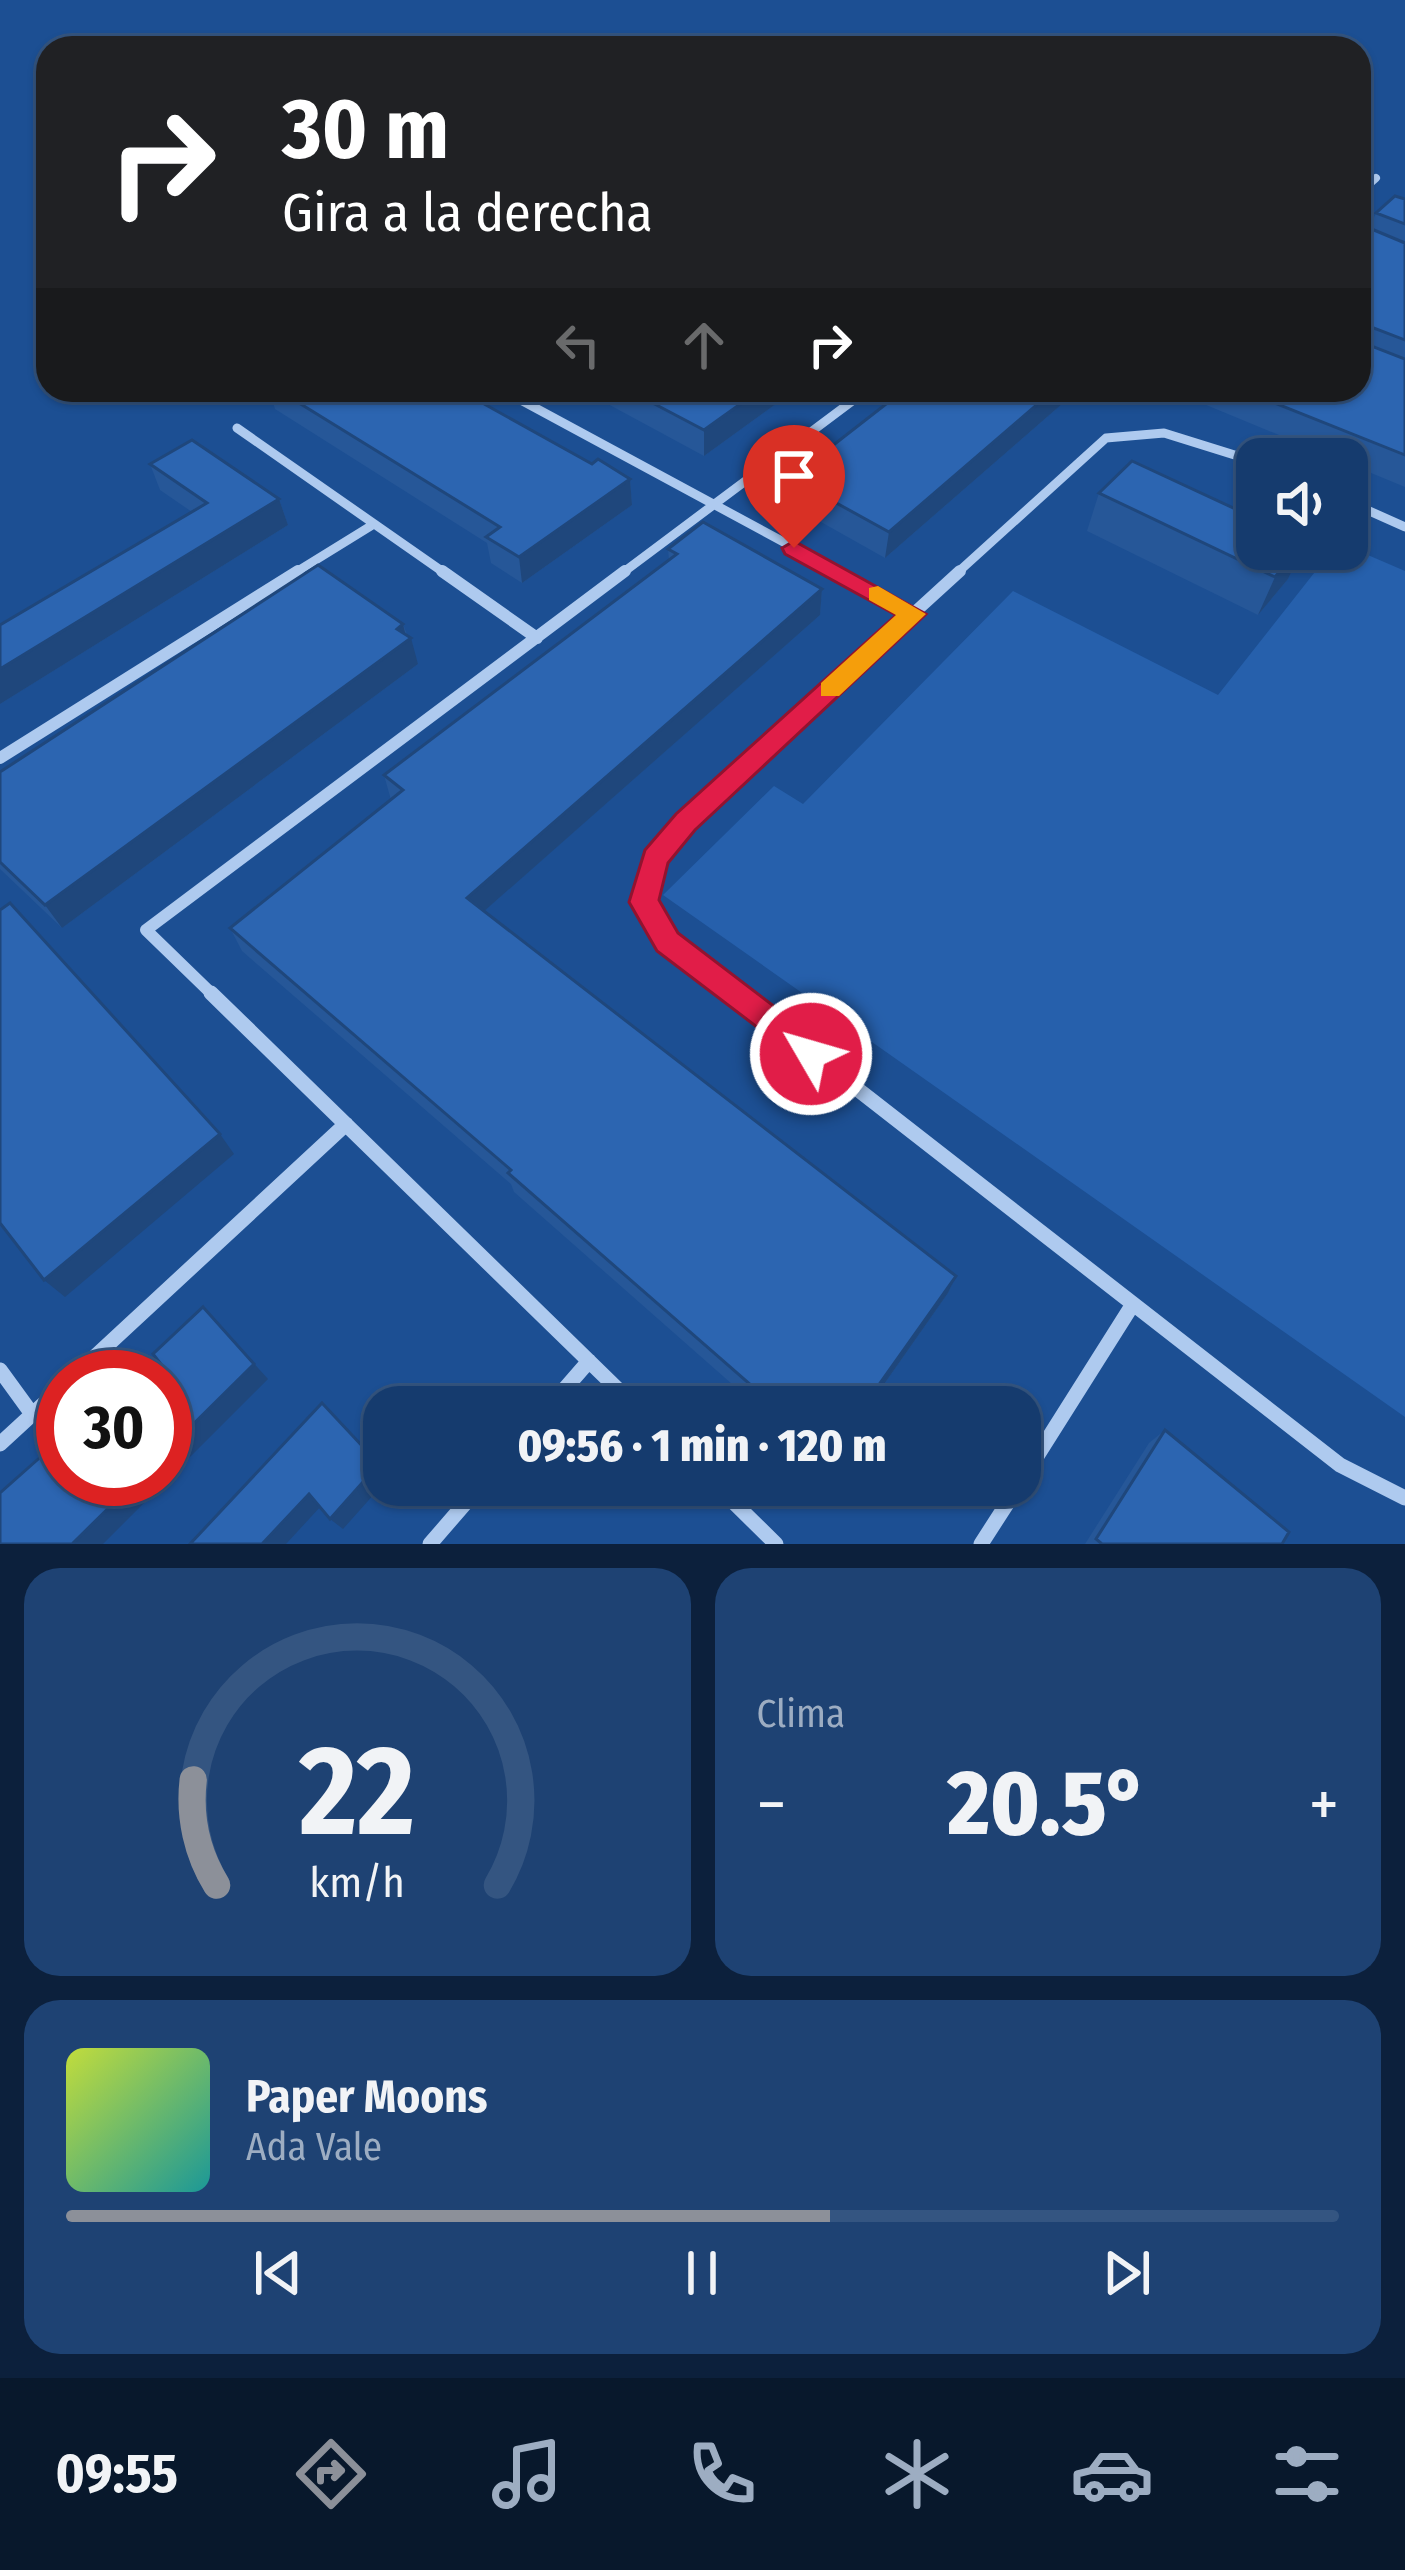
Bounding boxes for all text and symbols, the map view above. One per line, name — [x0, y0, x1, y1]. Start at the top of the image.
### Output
text: 30 m — [282, 79, 449, 180]
icon: right — [84, 84, 240, 240]
text: Gira a la derecha — [282, 181, 653, 245]
icon: left — [545, 312, 611, 378]
icon: ahead — [671, 312, 737, 378]
icon: right — [797, 312, 863, 378]
pin — [743, 425, 845, 548]
map controls — [1236, 438, 1368, 570]
button: sound — [1236, 438, 1368, 570]
icon: arrive — [761, 443, 827, 509]
position arrow — [748, 991, 874, 1117]
speed limit sign: 30 — [36, 1350, 192, 1506]
text: 09:56 · 1 min · 120 m — [517, 1419, 887, 1473]
text: Clima — [757, 1691, 845, 1737]
text: 22 — [298, 1717, 415, 1867]
text: 20.5° — [948, 1750, 1148, 1858]
text: − — [757, 1765, 786, 1844]
text: + — [1309, 1765, 1339, 1844]
text: km/h — [309, 1857, 405, 1908]
text: Paper Moons — [246, 2070, 488, 2124]
text: Ada Vale — [246, 2124, 382, 2170]
icon: previous — [245, 2240, 311, 2306]
icon: pause — [669, 2240, 735, 2306]
icon: next — [1094, 2240, 1160, 2306]
icon: directions — [289, 2432, 373, 2516]
icon: music — [485, 2432, 569, 2516]
icon: phone — [680, 2432, 764, 2516]
icon: climate — [875, 2432, 959, 2516]
icon: car — [1070, 2432, 1154, 2516]
icon: filters — [1265, 2432, 1349, 2516]
text: 09:55 — [56, 2442, 178, 2506]

